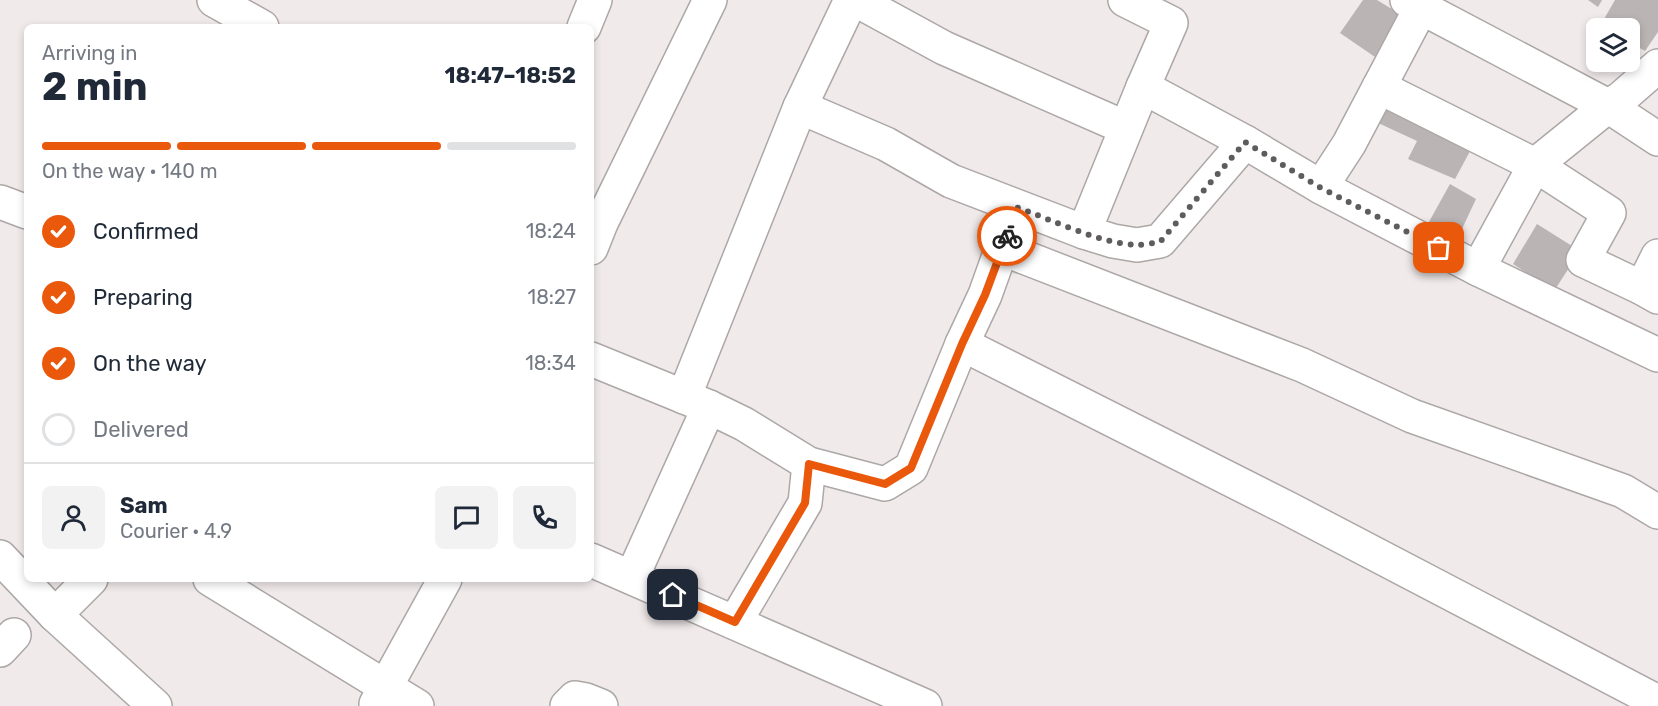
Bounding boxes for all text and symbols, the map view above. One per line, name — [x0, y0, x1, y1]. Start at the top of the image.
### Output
map controls — [1586, 18, 1640, 72]
button: layers — [1586, 18, 1640, 72]
text: Arriving in — [42, 41, 137, 65]
text: 18:47–18:52 — [445, 62, 576, 89]
text: 2 min — [42, 64, 148, 110]
text: On the way · 140 m — [42, 159, 218, 183]
courier — [977, 206, 1037, 266]
icon: check — [42, 215, 75, 248]
text: Confirmed — [93, 218, 199, 245]
text: 18:24 — [526, 219, 576, 243]
icon: bike — [991, 220, 1024, 253]
pin — [1413, 222, 1464, 273]
icon: bag — [1422, 231, 1455, 264]
icon: check — [42, 281, 75, 314]
text: Preparing — [93, 284, 193, 311]
text: 18:27 — [528, 285, 576, 309]
icon: check — [42, 347, 75, 380]
text: On the way — [93, 350, 207, 377]
text: 18:34 — [525, 351, 576, 375]
text: Delivered — [93, 416, 189, 443]
button: person — [42, 486, 105, 549]
button: chat — [435, 486, 498, 549]
button: phone — [513, 486, 576, 549]
text: Sam — [120, 492, 168, 519]
text: Courier · 4.9 — [120, 519, 232, 543]
pin — [647, 569, 698, 620]
icon: home — [656, 578, 689, 611]

